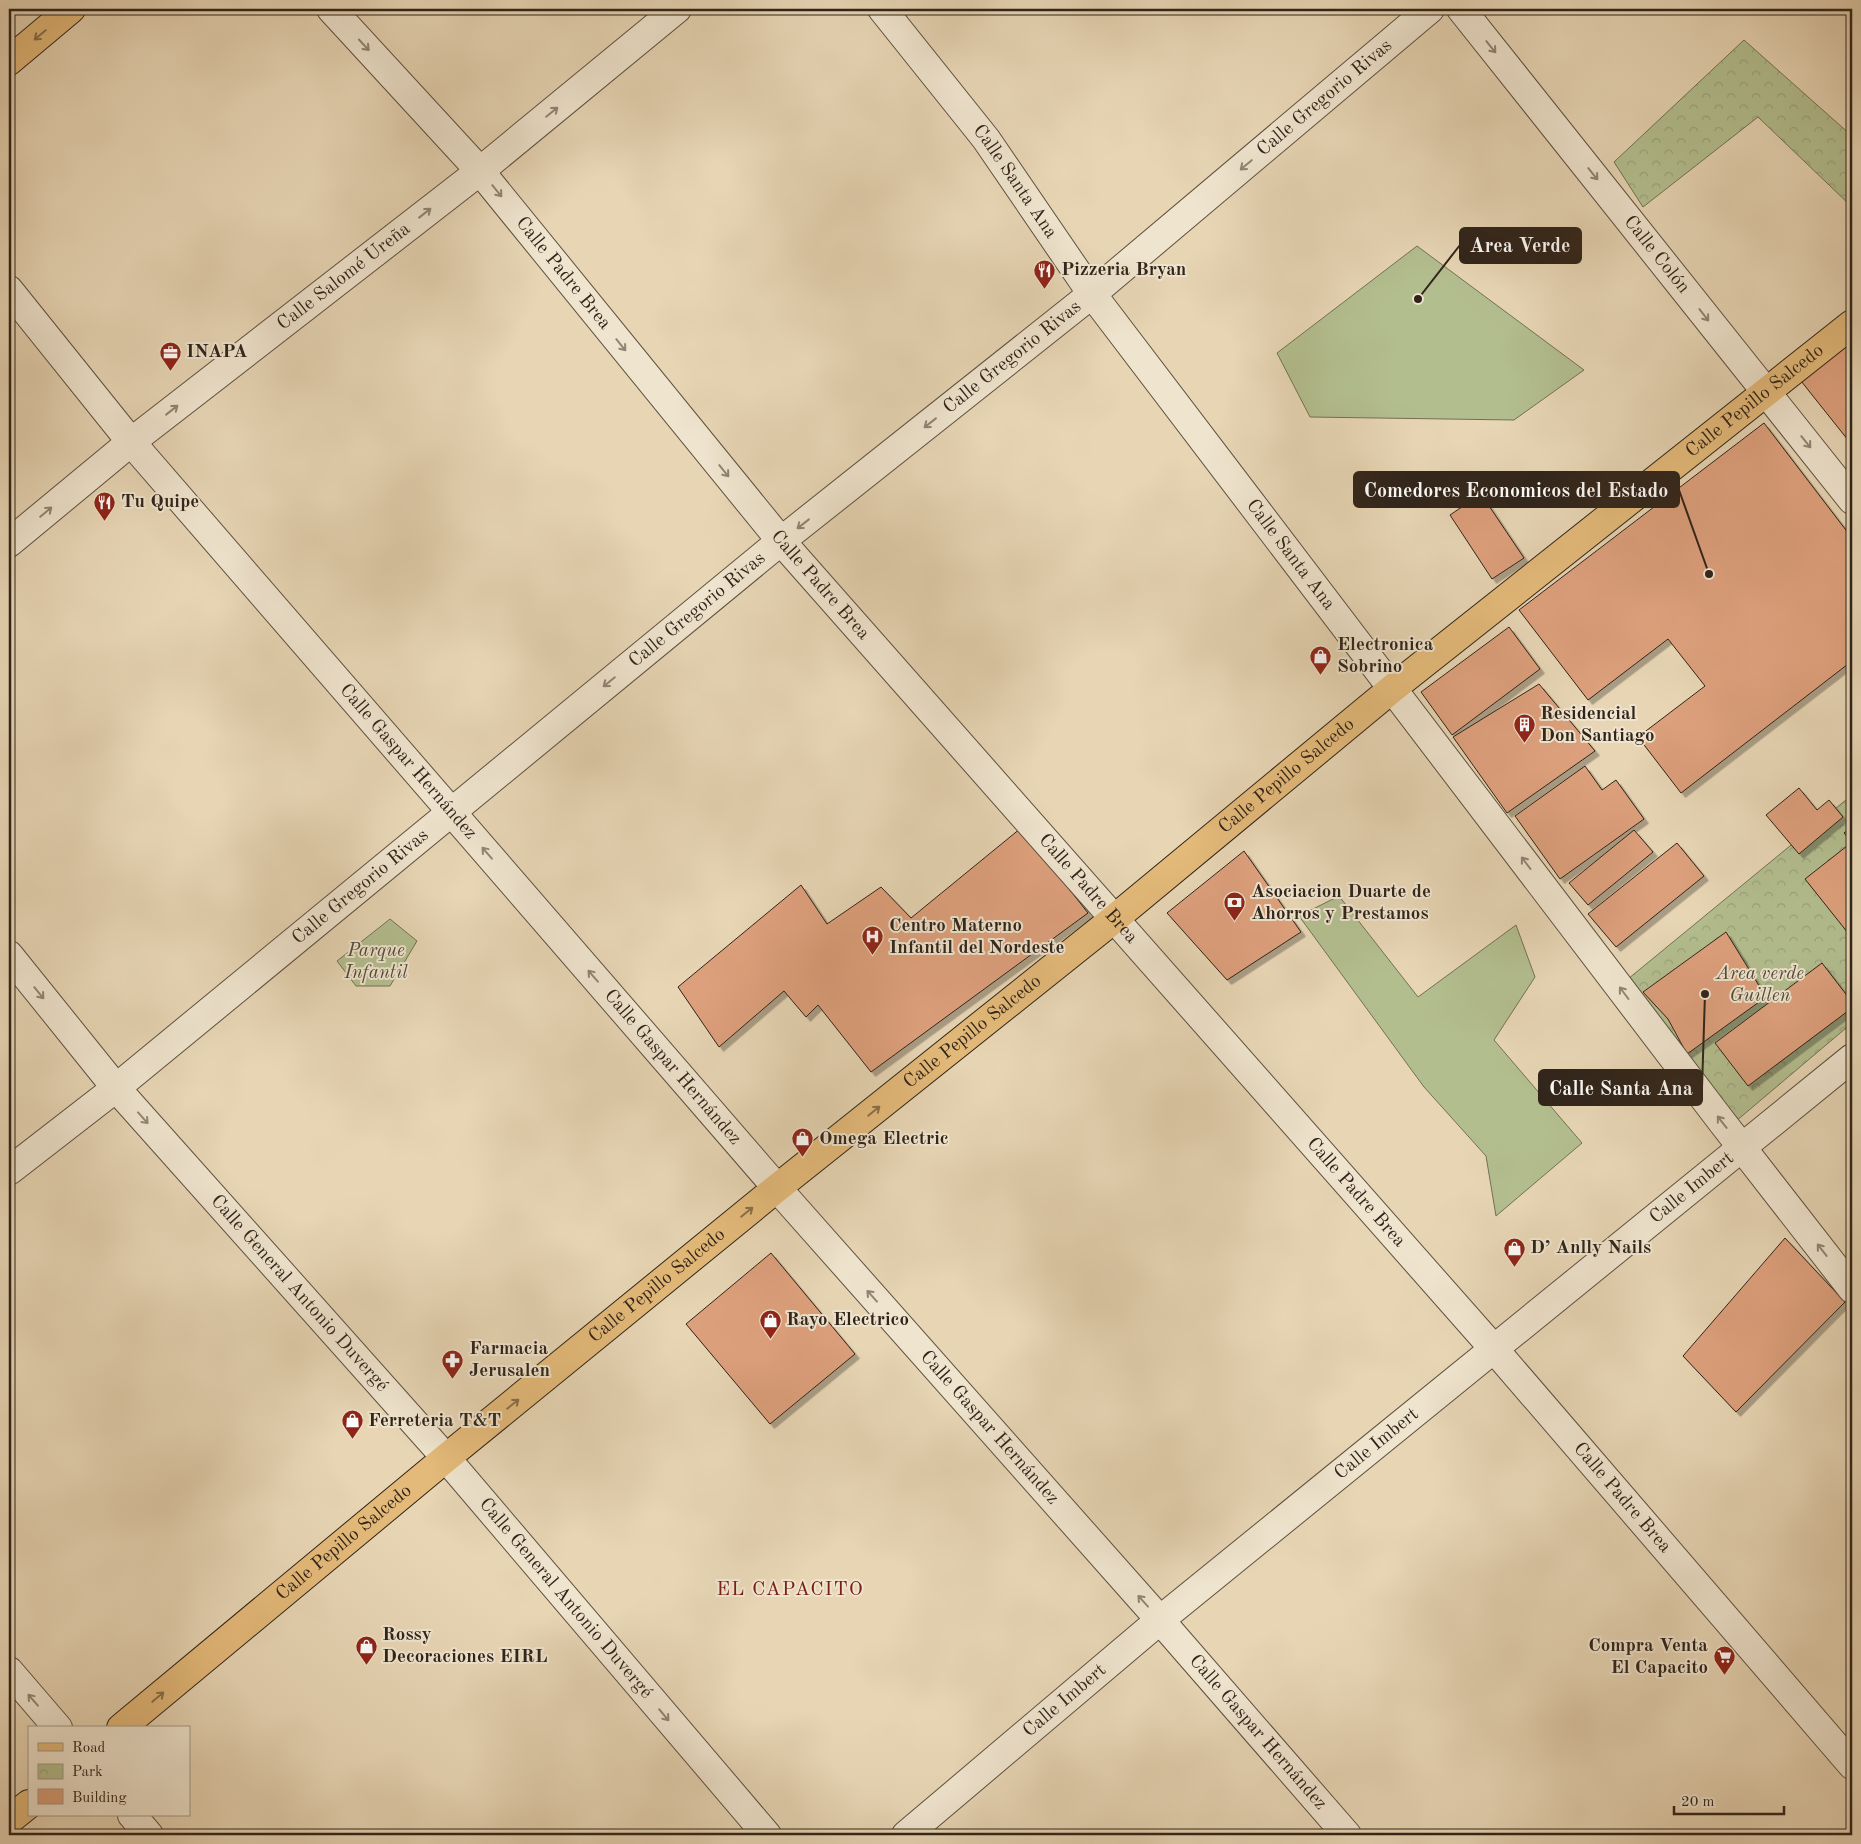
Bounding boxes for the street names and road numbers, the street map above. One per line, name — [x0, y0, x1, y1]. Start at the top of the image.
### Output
street label: Calle Gregorio Rivas — [1254, 36, 1396, 160]
street label: Calle Santa Ana — [969, 121, 1061, 242]
street label: Calle Colón — [1620, 212, 1693, 297]
street label: Calle Padre Brea — [512, 213, 615, 334]
street label: Calle Salomé Ureña — [274, 219, 414, 334]
street label: Calle Gregorio Rivas — [940, 297, 1085, 418]
street label: Calle Pepillo Salcedo — [1682, 341, 1827, 461]
street label: Calle Santa Ana — [1242, 496, 1339, 614]
street label: Calle Padre Brea — [767, 527, 873, 644]
street label: Calle Gregorio Rivas — [626, 549, 769, 671]
street label: Calle Gaspar Hernández — [336, 681, 480, 843]
street label: Calle Pepillo Salcedo — [1215, 715, 1358, 838]
street label: Calle Gregorio Rivas — [289, 826, 432, 948]
street label: Calle Padre Brea — [1035, 831, 1141, 948]
street label: Calle Pepillo Salcedo — [900, 971, 1045, 1092]
street label: Calle Gaspar Hernández — [600, 986, 745, 1149]
street label: Calle Padre Brea — [1303, 1134, 1409, 1251]
street label: Calle Imbert — [1646, 1148, 1737, 1228]
street label: Calle General Antonio Duvergé — [207, 1191, 392, 1395]
street label: Calle Pepillo Salcedo — [585, 1225, 729, 1347]
street label: Calle Gaspar Hernández — [916, 1347, 1062, 1508]
street label: Calle Imbert — [1331, 1404, 1422, 1484]
street label: Calle Padre Brea — [1570, 1439, 1675, 1557]
street label: Calle Pepillo Salcedo — [273, 1481, 415, 1604]
street label: Calle General Antonio Duvergé — [475, 1495, 656, 1702]
street label: Calle Gaspar Hernández — [1185, 1651, 1330, 1814]
street label: Calle Imbert — [1020, 1660, 1110, 1741]

